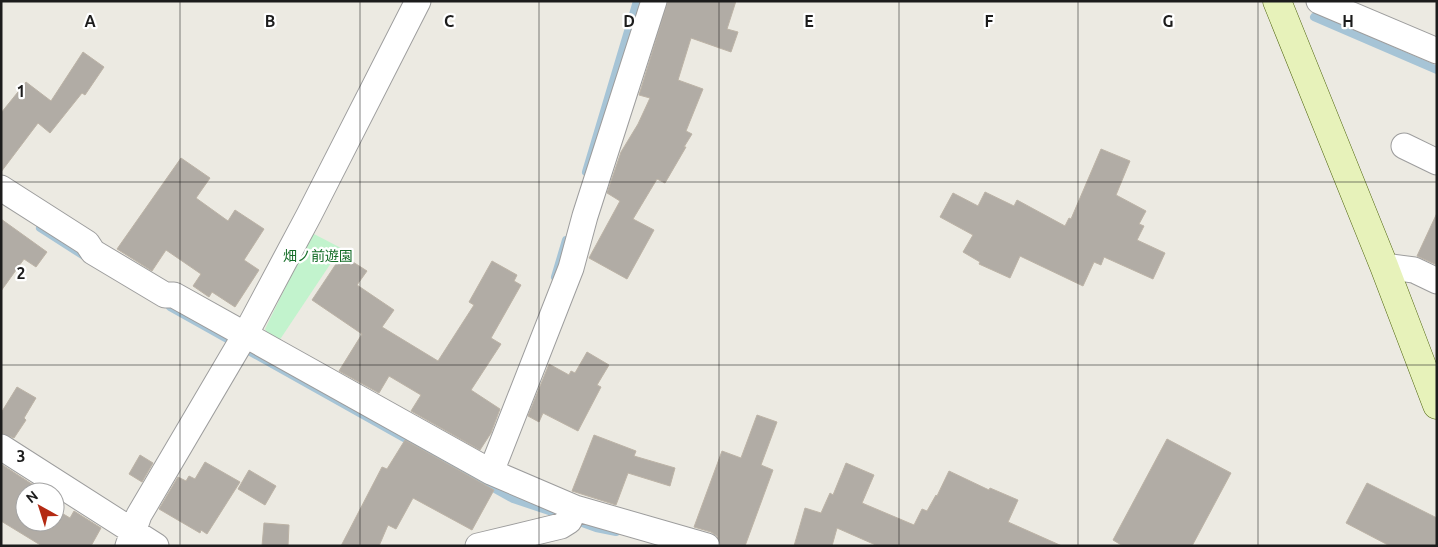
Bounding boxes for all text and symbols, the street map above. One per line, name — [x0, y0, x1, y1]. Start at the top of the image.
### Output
text: A — [84, 12, 96, 30]
text: B — [265, 12, 275, 30]
text: C — [444, 12, 454, 30]
text: D — [623, 12, 635, 30]
text: E — [804, 12, 814, 30]
text: F — [985, 12, 994, 30]
text: G — [1162, 12, 1174, 30]
text: H — [1342, 12, 1354, 30]
text: 1 — [16, 82, 26, 100]
park label: 畑ノ前遊園 — [283, 248, 353, 264]
text: 2 — [16, 264, 26, 282]
text: 3 — [16, 447, 26, 465]
north arrow — [15, 482, 65, 532]
text: N — [23, 487, 41, 506]

